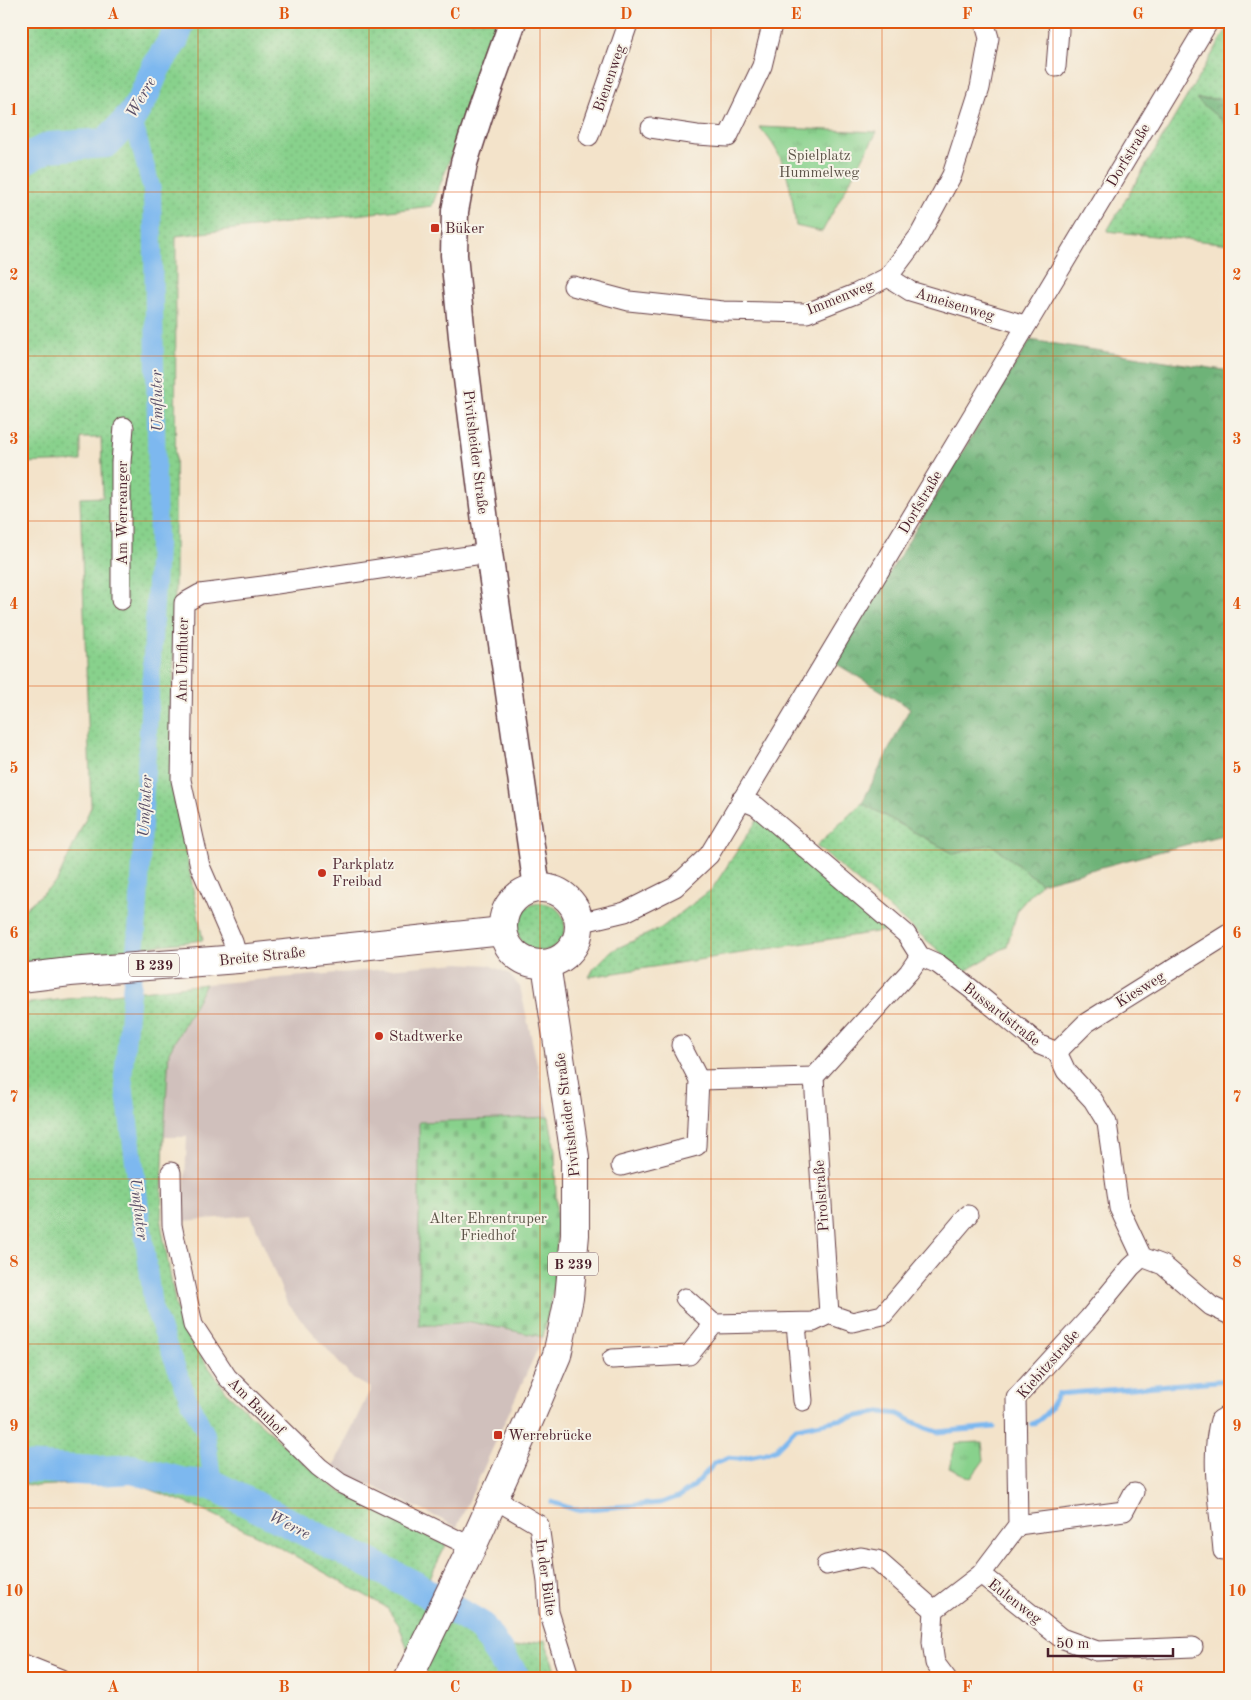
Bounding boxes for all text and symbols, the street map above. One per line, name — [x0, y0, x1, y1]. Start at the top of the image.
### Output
text: A — [107, 7, 119, 23]
text: B — [278, 7, 290, 23]
text: C — [450, 7, 460, 23]
text: D — [620, 7, 632, 23]
text: E — [790, 7, 802, 23]
text: F — [962, 7, 973, 23]
text: G — [1132, 7, 1144, 23]
street label: Bienenweg — [592, 43, 629, 114]
water label: Werre — [124, 75, 160, 121]
text: 1 — [9, 103, 19, 119]
text: 1 — [1232, 103, 1242, 119]
street label: Dorfstraße — [1105, 122, 1154, 190]
park label: Spielplatz Hummelweg — [779, 149, 859, 181]
marker: Büker — [429, 222, 441, 234]
place label: Büker — [445, 222, 484, 237]
text: 2 — [9, 268, 19, 284]
text: 2 — [1232, 268, 1242, 284]
street label: Immenweg — [805, 278, 876, 319]
street label: Ameisenweg — [913, 286, 996, 325]
water label: Umfluter — [149, 369, 167, 432]
street label: Pivitsheider Straße — [459, 389, 490, 515]
text: 3 — [9, 432, 19, 448]
text: 3 — [1232, 432, 1242, 448]
street label: Am Werreanger — [116, 461, 131, 565]
street label: Dorfstraße — [897, 469, 946, 537]
text: 4 — [9, 597, 19, 613]
text: 4 — [1232, 597, 1242, 613]
street label: Am Umfluter — [175, 617, 192, 703]
text: 5 — [9, 761, 19, 777]
text: 5 — [1232, 761, 1242, 777]
water label: Umfluter — [136, 774, 156, 837]
place label: Parkplatz Freibad — [332, 858, 394, 890]
marker: Parkplatz Freibad — [316, 867, 328, 879]
text: 6 — [9, 926, 19, 942]
text: 6 — [1232, 926, 1242, 942]
street label: Breite Straße — [218, 945, 306, 969]
road number: B 239 — [129, 954, 179, 976]
street label: Kiesweg — [1114, 969, 1168, 1011]
street label: Bussardstraße — [960, 981, 1042, 1050]
marker: Stadtwerke — [373, 1030, 385, 1042]
place label: Stadtwerke — [389, 1030, 463, 1045]
street label: Pivitsheider Straße — [553, 1052, 584, 1178]
text: 7 — [9, 1090, 19, 1106]
text: 7 — [1232, 1090, 1242, 1106]
street label: Pirolstraße — [812, 1159, 832, 1232]
water label: Umfluter — [126, 1178, 150, 1242]
park label: Alter Ehrentruper Friedhof — [429, 1212, 547, 1244]
road number: B 239 — [548, 1252, 598, 1276]
text: 8 — [9, 1255, 19, 1271]
text: 8 — [1232, 1255, 1242, 1271]
street label: Kiebitzstraße — [1015, 1328, 1083, 1402]
street label: Am Bauhof — [225, 1376, 288, 1439]
text: 9 — [9, 1419, 19, 1435]
text: 9 — [1232, 1419, 1242, 1435]
marker: Werrebrücke — [492, 1429, 504, 1441]
place label: Werrebrücke — [508, 1429, 592, 1444]
water label: Werre — [266, 1509, 313, 1543]
street label: In der Bülte — [532, 1538, 557, 1617]
street label: Eulenweg — [985, 1577, 1044, 1628]
text: 10 — [5, 1584, 23, 1600]
text: 10 — [1228, 1584, 1246, 1600]
scale bar — [1048, 1625, 1174, 1657]
text: 50 m — [1056, 1637, 1090, 1652]
text: A — [107, 1680, 119, 1696]
text: B — [278, 1680, 290, 1696]
text: C — [450, 1680, 460, 1696]
text: D — [620, 1680, 632, 1696]
text: E — [790, 1680, 802, 1696]
text: F — [962, 1680, 973, 1696]
text: G — [1132, 1680, 1144, 1696]

